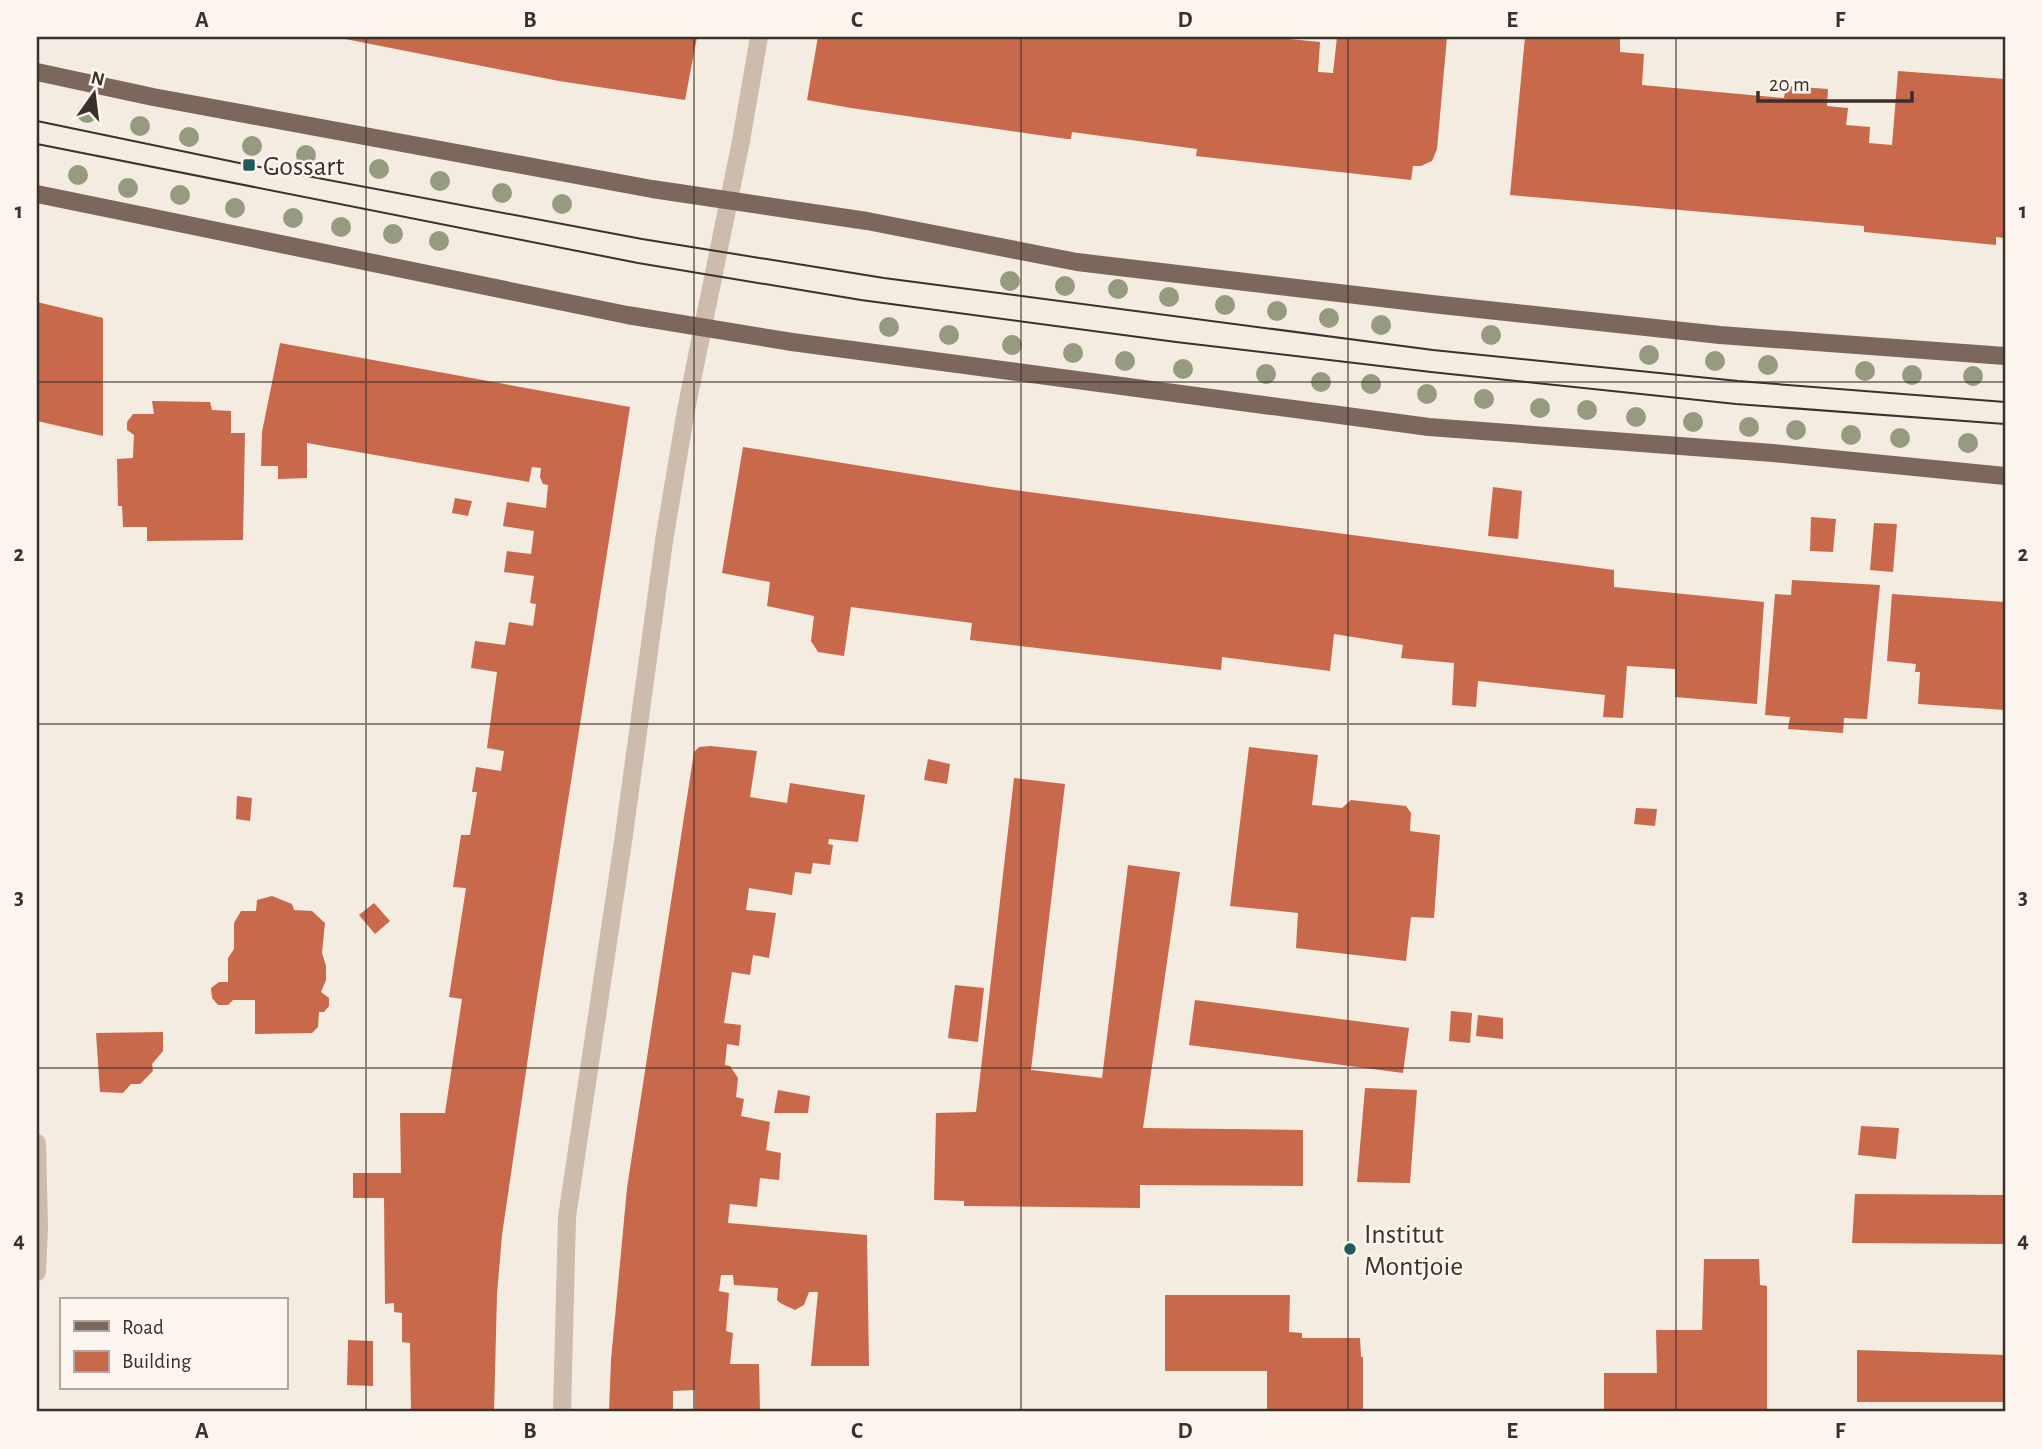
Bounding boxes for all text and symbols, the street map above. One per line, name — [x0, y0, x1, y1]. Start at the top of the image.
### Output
text: A — [195, 9, 209, 32]
text: B — [523, 9, 537, 32]
text: C — [851, 9, 863, 32]
text: D — [1177, 9, 1193, 32]
text: E — [1506, 9, 1518, 32]
text: F — [1835, 9, 1846, 32]
north arrow — [60, 60, 130, 130]
scale bar — [1758, 60, 1912, 104]
text: N — [89, 68, 106, 90]
text: 20 m — [1769, 74, 1810, 95]
place label: Gossart — [263, 153, 344, 181]
marker: Gossart — [241, 157, 257, 173]
text: 1 — [15, 200, 23, 223]
text: 1 — [2019, 200, 2027, 223]
text: 2 — [14, 543, 25, 566]
text: 2 — [2018, 543, 2029, 566]
text: 3 — [14, 886, 24, 909]
text: 3 — [2018, 886, 2028, 909]
place label: Institut Montjoie — [1364, 1221, 1463, 1281]
text: 4 — [13, 1229, 25, 1252]
text: 4 — [2017, 1229, 2029, 1252]
marker: Institut Montjoie — [1342, 1241, 1358, 1257]
legend — [60, 1298, 287, 1390]
text: Road — [122, 1317, 164, 1338]
text: Building — [122, 1351, 192, 1372]
text: A — [195, 1420, 209, 1443]
text: B — [523, 1420, 537, 1443]
text: C — [851, 1420, 863, 1443]
text: D — [1177, 1420, 1193, 1443]
text: E — [1506, 1420, 1518, 1443]
text: F — [1835, 1420, 1846, 1443]

